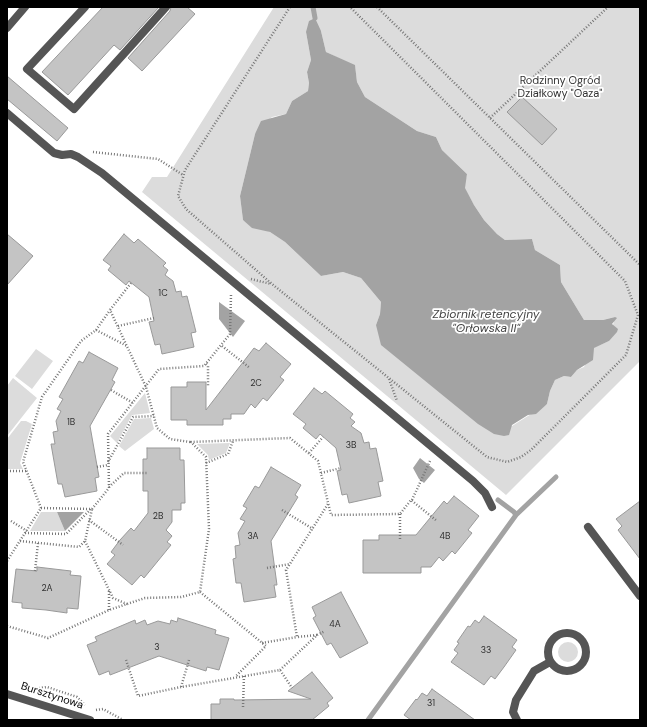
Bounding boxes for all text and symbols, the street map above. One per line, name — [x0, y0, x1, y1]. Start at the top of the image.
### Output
park label: Rodzinny Ogród Działkowy "Oaza" — [518, 74, 602, 100]
house number: 1C — [158, 289, 168, 299]
water label: Zbiornik retencyjny "Orłowska II" — [433, 308, 539, 336]
house number: 2C — [250, 379, 262, 389]
house number: 1B — [67, 418, 75, 428]
house number: 3B — [346, 441, 356, 451]
house number: 2B — [153, 512, 163, 522]
house number: 3A — [248, 532, 258, 542]
house number: 4B — [440, 532, 450, 542]
house number: 2A — [41, 584, 53, 594]
house number: 4A — [329, 620, 341, 630]
house number: 3 — [154, 643, 160, 653]
house number: 33 — [481, 646, 491, 656]
street label: Bursztynowa — [19, 680, 85, 712]
house number: 31 — [427, 699, 435, 709]

